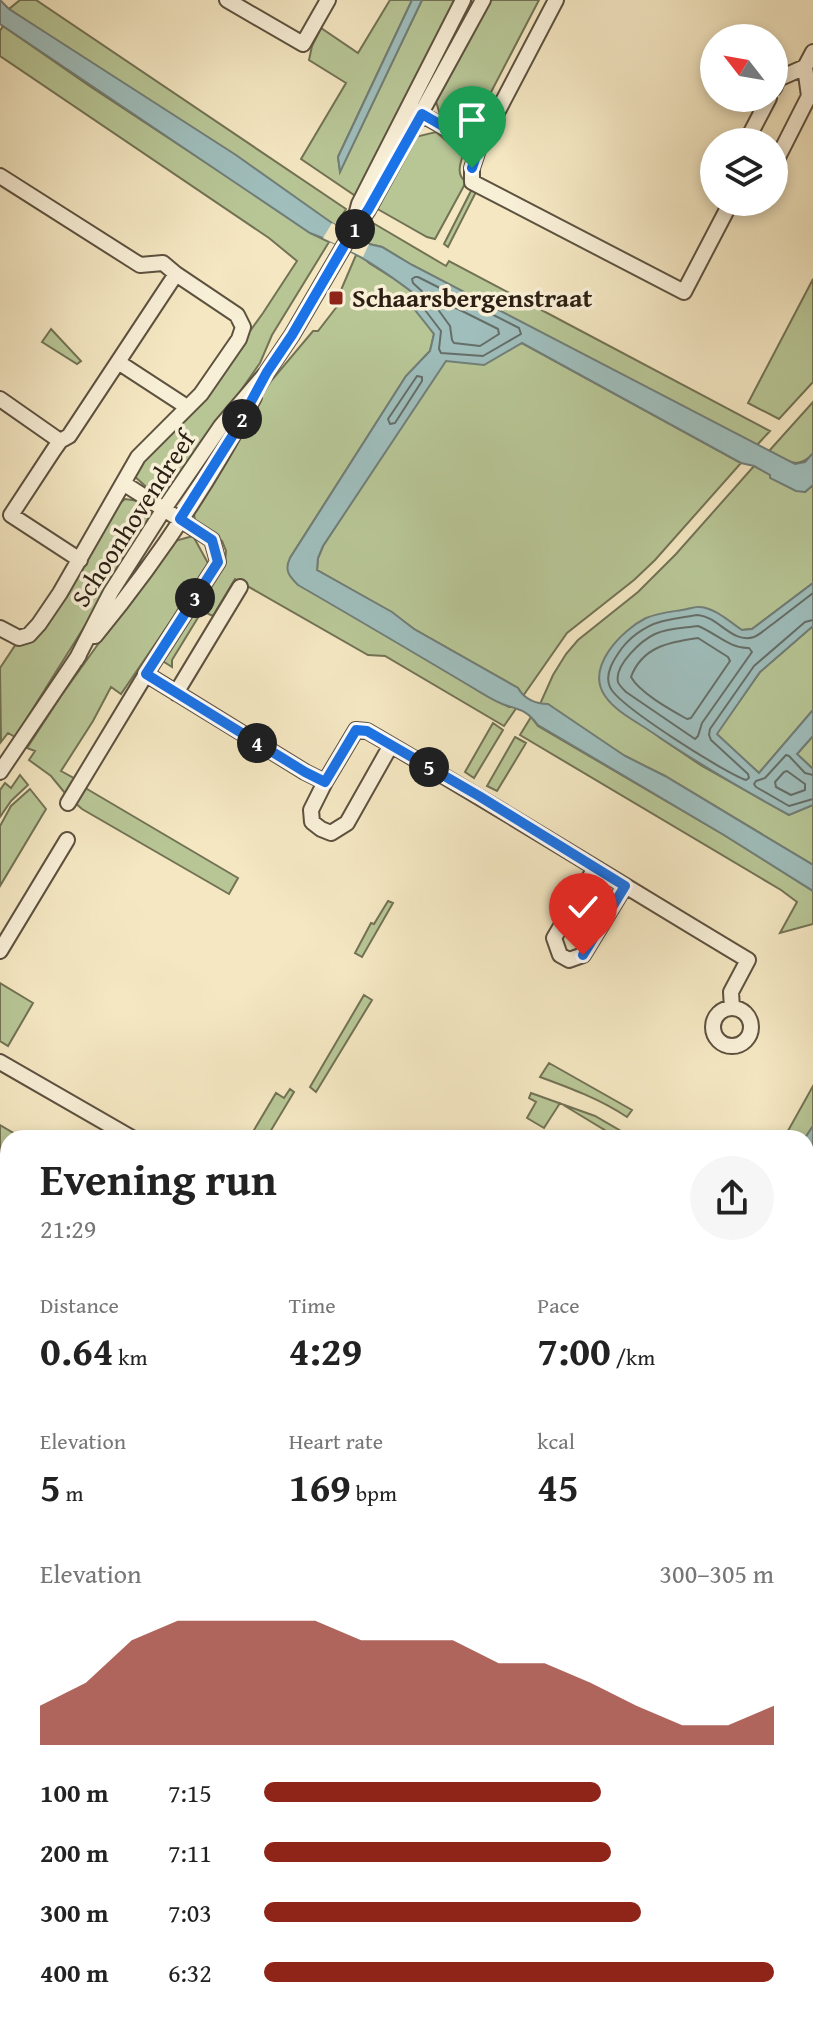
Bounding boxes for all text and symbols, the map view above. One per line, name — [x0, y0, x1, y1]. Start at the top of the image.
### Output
north arrow — [700, 24, 788, 112]
map controls — [700, 24, 788, 216]
pin — [438, 86, 506, 168]
icon: arrive — [450, 98, 494, 142]
button: layers — [700, 128, 788, 216]
pin: 1 — [335, 209, 375, 249]
text: 1 — [349, 213, 361, 245]
place label: Schaarsbergenstraat — [352, 278, 593, 317]
marker: Schaarsbergenstraat — [327, 289, 345, 307]
pin: 2 — [222, 399, 262, 439]
text: 2 — [236, 403, 248, 435]
street label: Schoonhovendreef — [61, 421, 206, 614]
pin: 3 — [175, 578, 215, 618]
text: 3 — [189, 582, 201, 614]
pin: 4 — [237, 723, 277, 763]
text: 4 — [251, 727, 263, 759]
pin: 5 — [409, 747, 449, 787]
text: 5 — [423, 751, 435, 783]
pin — [549, 873, 617, 955]
icon: check — [561, 885, 605, 929]
text: Evening run — [40, 1147, 277, 1211]
button: share — [690, 1156, 774, 1240]
text: 21:29 — [40, 1209, 96, 1248]
text: Distance — [40, 1289, 119, 1321]
text: Time — [289, 1289, 335, 1321]
text: Pace — [537, 1289, 580, 1321]
text: 0.64 — [40, 1321, 113, 1380]
text: 4:29 — [289, 1321, 362, 1380]
text: 7:00 — [537, 1321, 611, 1380]
text: km — [113, 1341, 147, 1373]
text: /km — [611, 1341, 655, 1373]
text: Elevation — [40, 1425, 126, 1457]
text: Heart rate — [289, 1425, 383, 1457]
text: kcal — [537, 1425, 575, 1457]
text: 5 — [40, 1457, 61, 1516]
text: 169 — [289, 1457, 351, 1516]
text: 45 — [537, 1457, 579, 1516]
text: m — [61, 1477, 84, 1509]
text: bpm — [351, 1477, 397, 1509]
text: Elevation — [40, 1554, 142, 1593]
text: 300–305 m — [660, 1554, 774, 1593]
text: 100 m — [40, 1773, 108, 1812]
text: 7:15 — [168, 1773, 212, 1812]
text: 200 m — [40, 1833, 108, 1872]
text: 7:11 — [168, 1833, 212, 1872]
text: 300 m — [40, 1893, 108, 1932]
text: 7:03 — [168, 1893, 212, 1932]
text: 400 m — [40, 1953, 108, 1992]
text: 6:32 — [168, 1953, 212, 1992]

